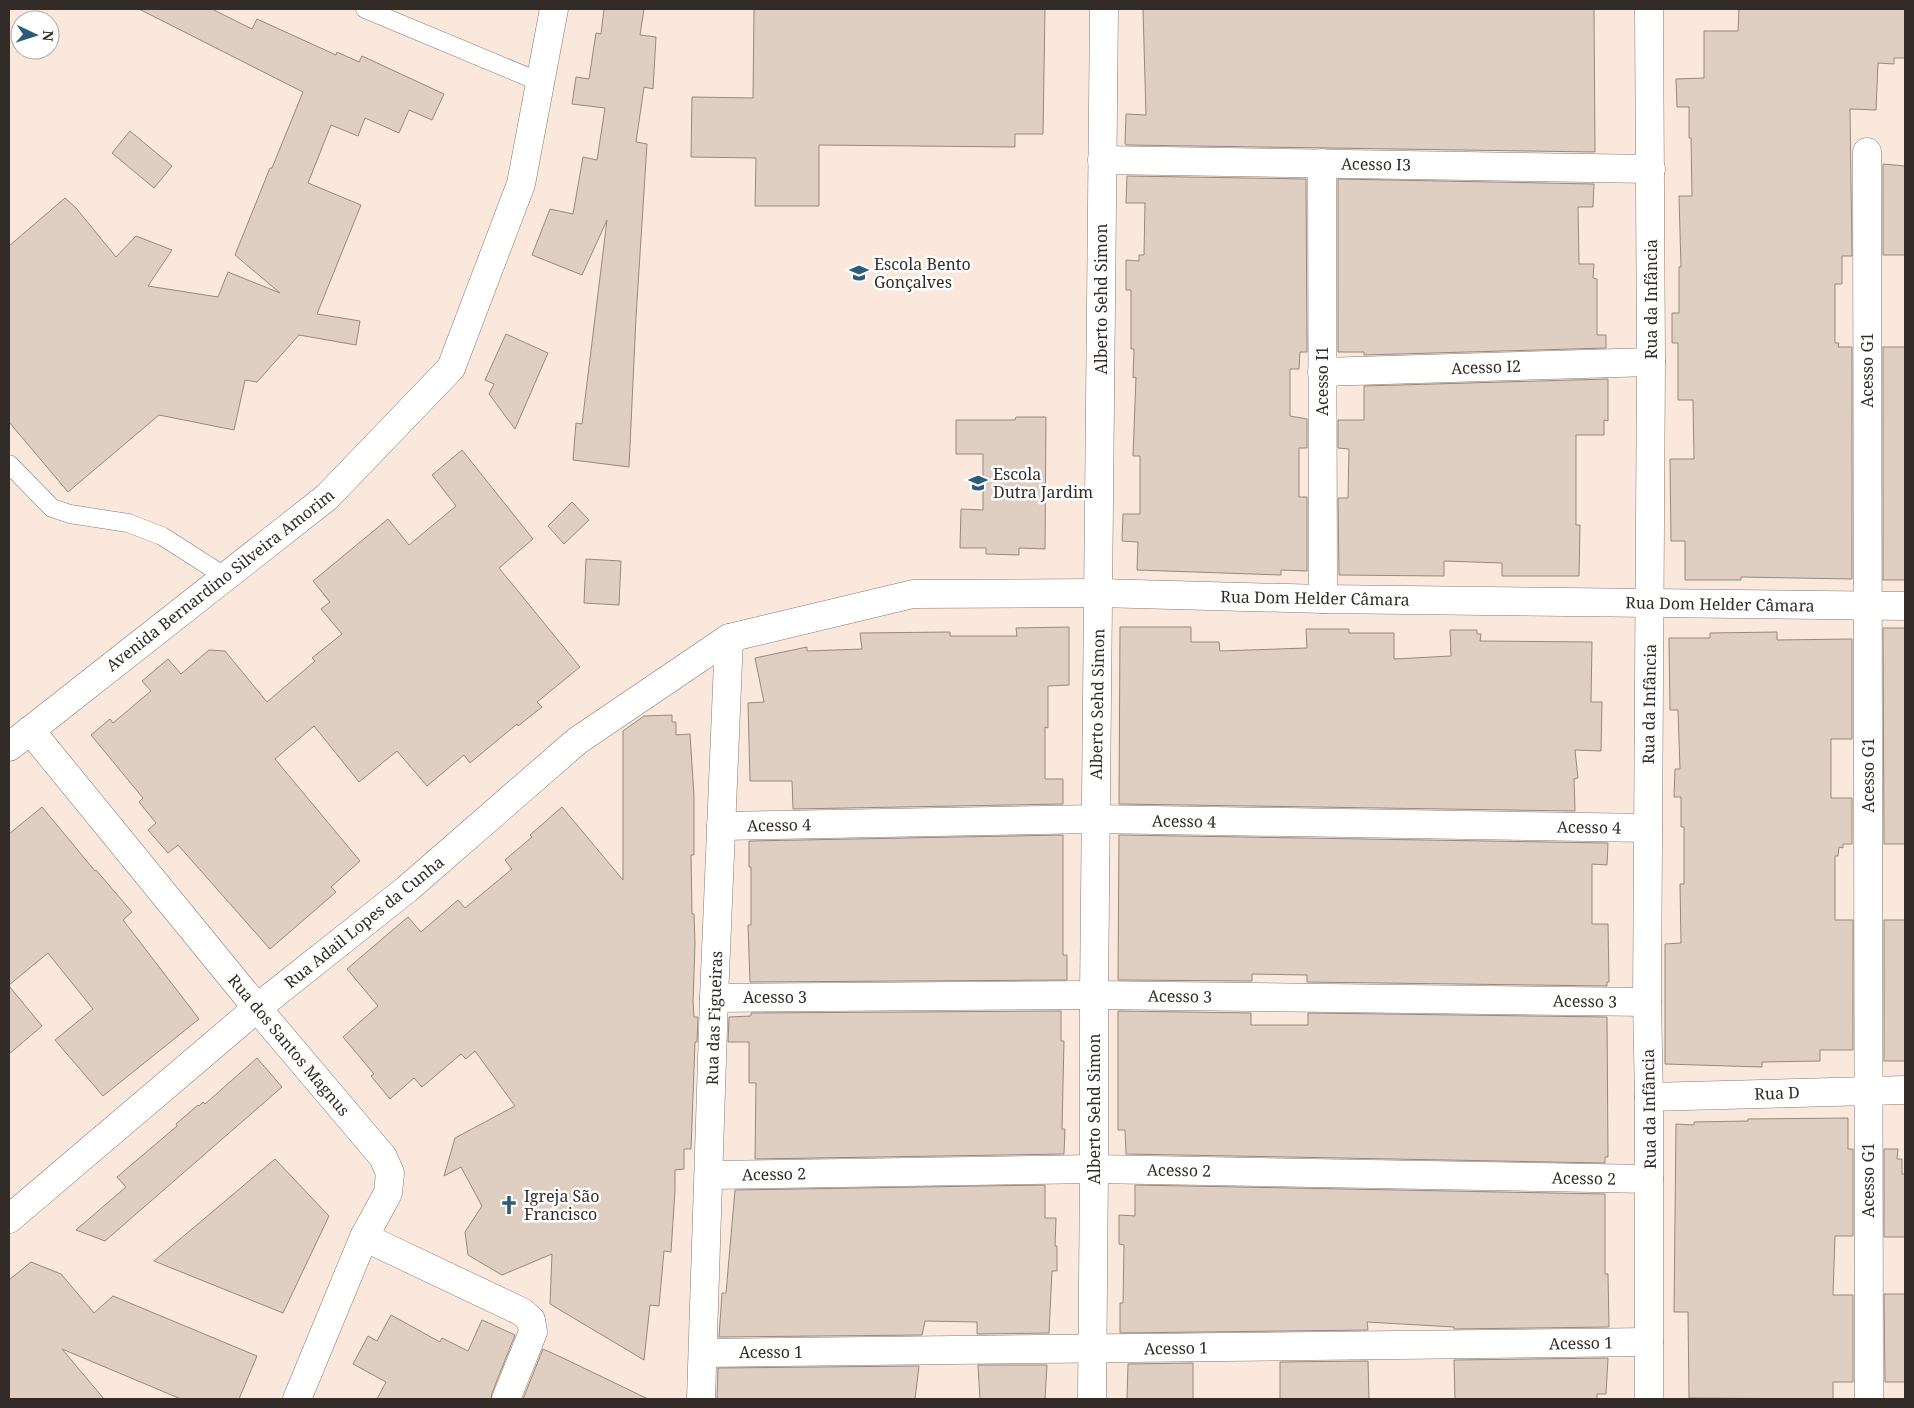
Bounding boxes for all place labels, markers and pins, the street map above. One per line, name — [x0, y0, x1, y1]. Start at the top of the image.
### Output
place label: Escola Bento Gonçalves — [874, 253, 971, 293]
school or university icon: Escola Bento Gonçalves — [848, 262, 870, 284]
place label: Escola Dutra Jardim — [993, 463, 1093, 503]
school or university icon: Escola Dutra Jardim — [967, 472, 989, 494]
place label: Igreja São Francisco — [524, 1185, 600, 1225]
church icon: Igreja São Francisco — [498, 1194, 520, 1216]

